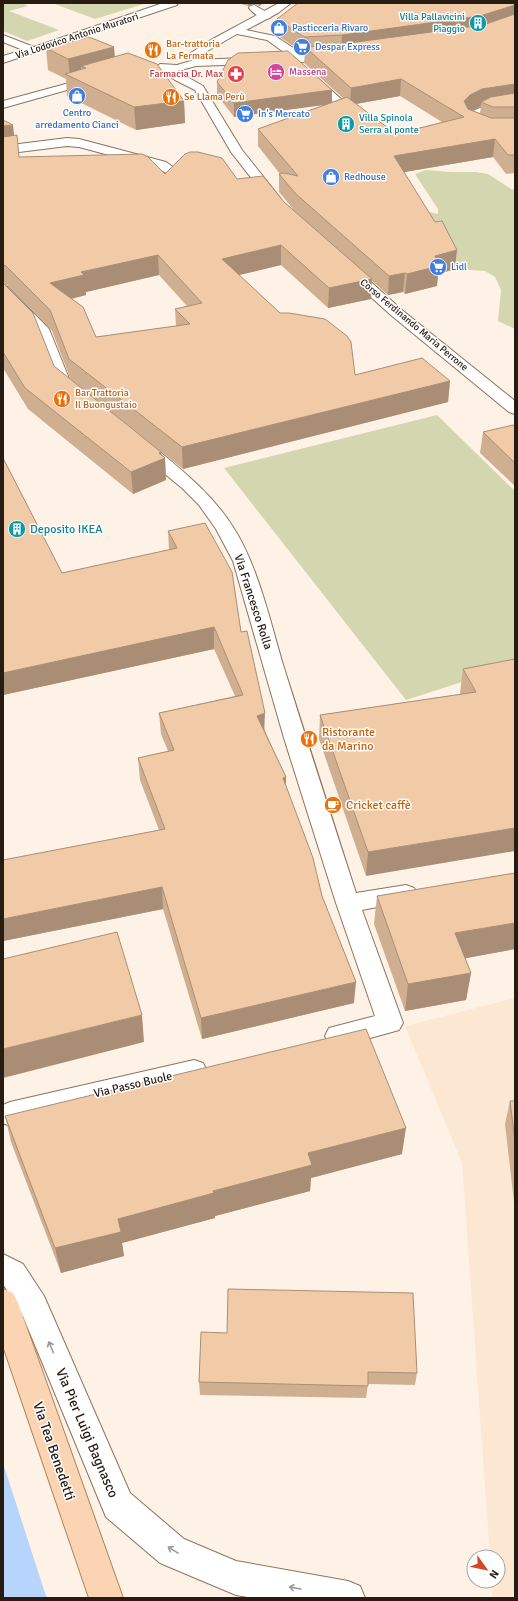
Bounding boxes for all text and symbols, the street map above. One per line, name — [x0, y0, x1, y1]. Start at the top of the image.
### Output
street label: Via Lodovico Antonio Muratori — [14, 10, 140, 62]
place label: Villa Pallavicini Piaggio — [399, 11, 465, 35]
building icon: Villa Pallavicini Piaggio — [468, 13, 488, 33]
shop icon: Pasticceria Rivaro — [269, 18, 289, 38]
place label: Pasticceria Rivaro — [292, 22, 368, 34]
supermarket icon: Despar Express — [292, 37, 312, 57]
place label: Bar-trattoria La Fermata — [166, 38, 220, 62]
restaurant icon: Bar-trattoria La Fermata — [143, 40, 163, 60]
place label: Despar Express — [315, 41, 381, 53]
hotel icon: Massena — [266, 62, 286, 82]
pharmacy icon: Farmacia Dr. Max — [226, 64, 246, 84]
place label: Massena — [289, 66, 326, 78]
place label: Farmacia Dr. Max — [150, 68, 223, 80]
shop icon: Centro arredamento Cianci — [67, 86, 87, 106]
restaurant icon: Se Llama Perù — [161, 87, 181, 107]
place label: Se Llama Perù — [184, 91, 245, 103]
supermarket icon: In's Mercato — [235, 104, 255, 124]
place label: Centro arredamento Cianci — [35, 107, 119, 131]
place label: In's Mercato — [258, 108, 310, 120]
place label: Villa Spinola Serra al ponte — [359, 112, 419, 136]
building icon: Villa Spinola Serra al ponte — [336, 114, 356, 134]
shop icon: Redhouse — [321, 167, 341, 187]
place label: Redhouse — [344, 171, 386, 183]
supermarket icon: Lidl — [428, 257, 448, 277]
place label: Lidl — [451, 261, 467, 273]
street label: Corso Ferdinando Maria Perrone — [358, 276, 470, 374]
place label: Bar Trattoria Il Buongustaio — [75, 387, 137, 411]
restaurant icon: Bar Trattoria Il Buongustaio — [52, 389, 72, 409]
building icon: Deposito IKEA — [7, 519, 27, 539]
place label: Deposito IKEA — [30, 522, 103, 537]
street label: Via Francesco Rolla — [231, 552, 275, 652]
place label: Ristorante da Marino — [322, 725, 375, 754]
restaurant icon: Ristorante da Marino — [299, 729, 319, 749]
cafe icon: Cricket caffè — [323, 795, 343, 815]
place label: Cricket caffè — [346, 798, 411, 813]
street label: Via Passo Buole — [92, 1069, 174, 1101]
one-way arrow — [46, 1342, 54, 1354]
street label: Via Pier Luigi Bagnasco — [52, 1366, 122, 1500]
street label: Via Tea Benedetti — [29, 1399, 79, 1503]
one-way arrow — [167, 1545, 178, 1554]
north arrow — [466, 1549, 506, 1589]
text: N — [486, 1567, 502, 1581]
one-way arrow — [289, 1584, 302, 1592]

